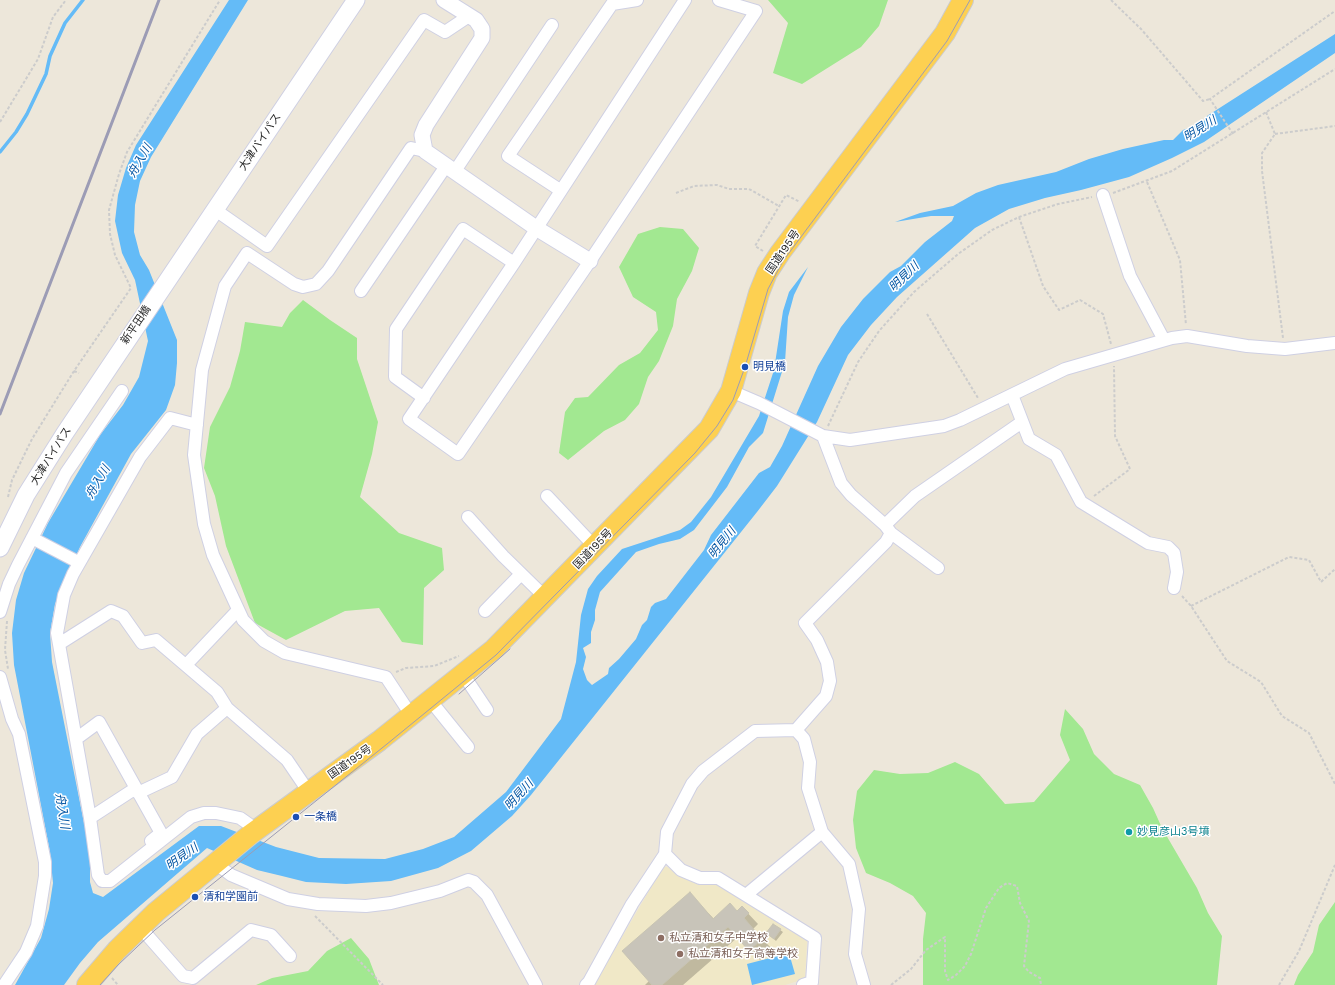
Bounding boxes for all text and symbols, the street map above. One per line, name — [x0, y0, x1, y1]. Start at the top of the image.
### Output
street label: 大津バイパス — [236, 111, 284, 173]
water label: 明見川 — [1181, 113, 1219, 145]
water label: 舟入川 — [125, 142, 155, 180]
street label: 国道195号 — [763, 227, 803, 277]
water label: 明見川 — [886, 259, 922, 295]
street label: 新平田橋 — [118, 303, 154, 347]
place label: 明見橋 — [753, 360, 786, 374]
marker: 明見橋 — [740, 362, 750, 372]
street label: 大津バイパス — [28, 425, 74, 487]
water label: 舟入川 — [83, 463, 113, 501]
water label: 明見川 — [705, 524, 739, 562]
street label: 国道195号 — [571, 526, 615, 572]
street label: 国道195号 — [326, 742, 374, 782]
water label: 明見川 — [502, 777, 536, 813]
water label: 舟入川 — [52, 792, 72, 830]
place label: 一条橋 — [304, 810, 337, 824]
marker: 一条橋 — [291, 812, 301, 822]
place label: 妙見彦山3号墳 — [1137, 825, 1209, 839]
marker: 妙見彦山3号墳 — [1124, 827, 1134, 837]
water label: 明見川 — [163, 841, 201, 873]
place label: 清和学園前 — [203, 890, 258, 904]
marker: 清和学園前 — [190, 892, 200, 902]
place label: 私立清和女子中学校 — [669, 931, 768, 945]
marker: 私立清和女子中学校 — [656, 933, 666, 943]
place label: 私立清和女子高等学校 — [688, 947, 798, 961]
marker: 私立清和女子高等学校 — [675, 949, 685, 959]

